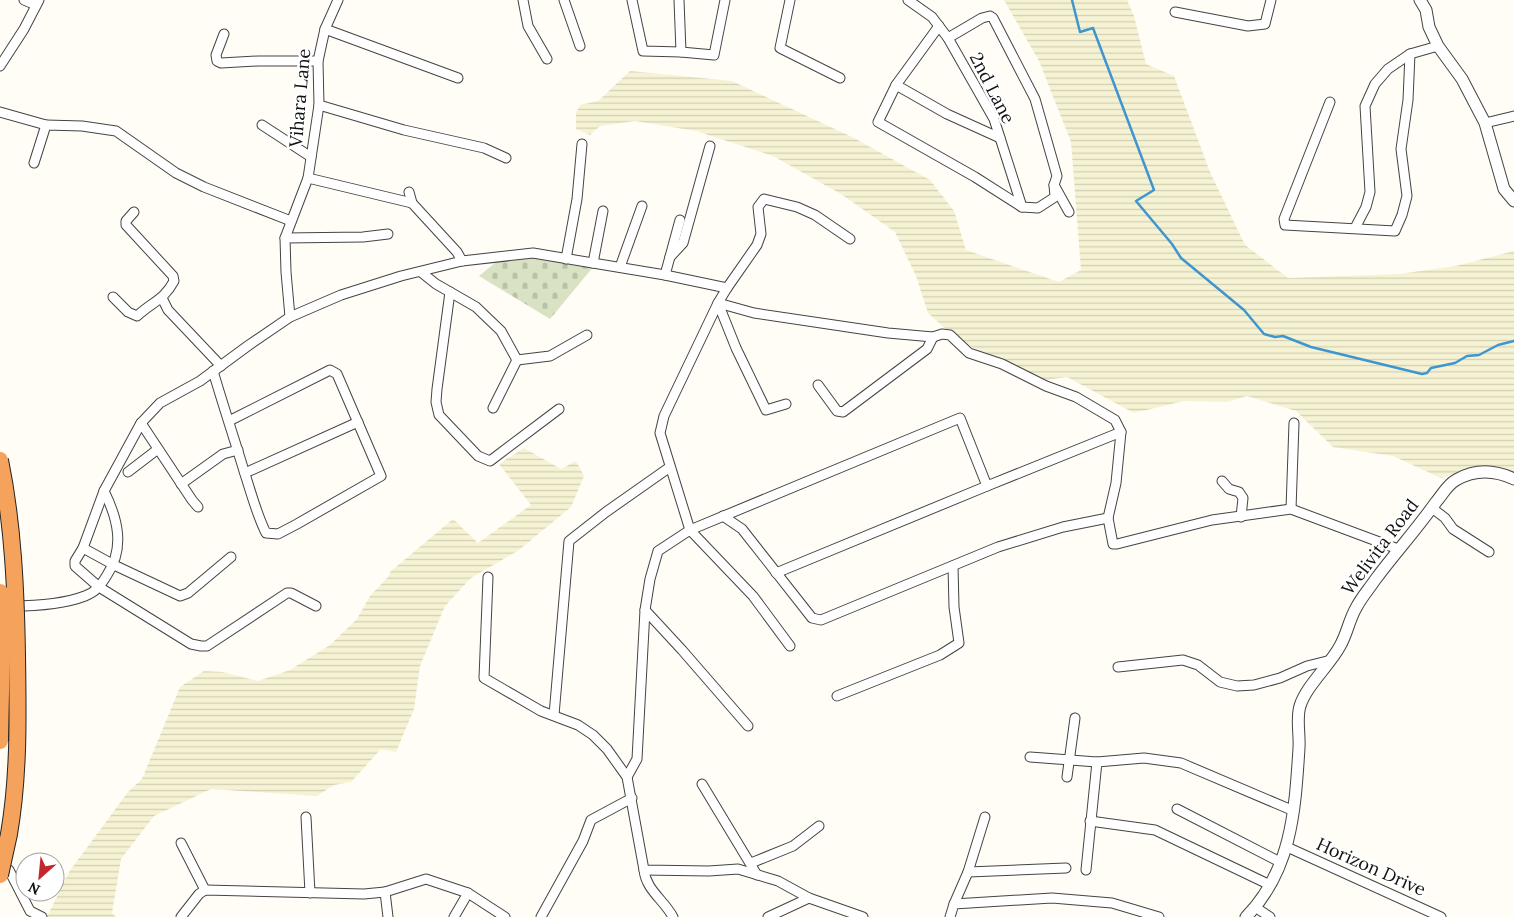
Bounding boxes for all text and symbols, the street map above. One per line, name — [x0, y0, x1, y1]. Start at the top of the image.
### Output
street label: Vihara Lane — [284, 47, 315, 149]
street label: 2nd Lane — [965, 48, 1020, 127]
street label: Welivita Road — [1336, 494, 1423, 599]
street label: Horizon Drive — [1313, 832, 1430, 901]
north arrow — [15, 852, 65, 902]
text: N — [25, 878, 43, 899]

